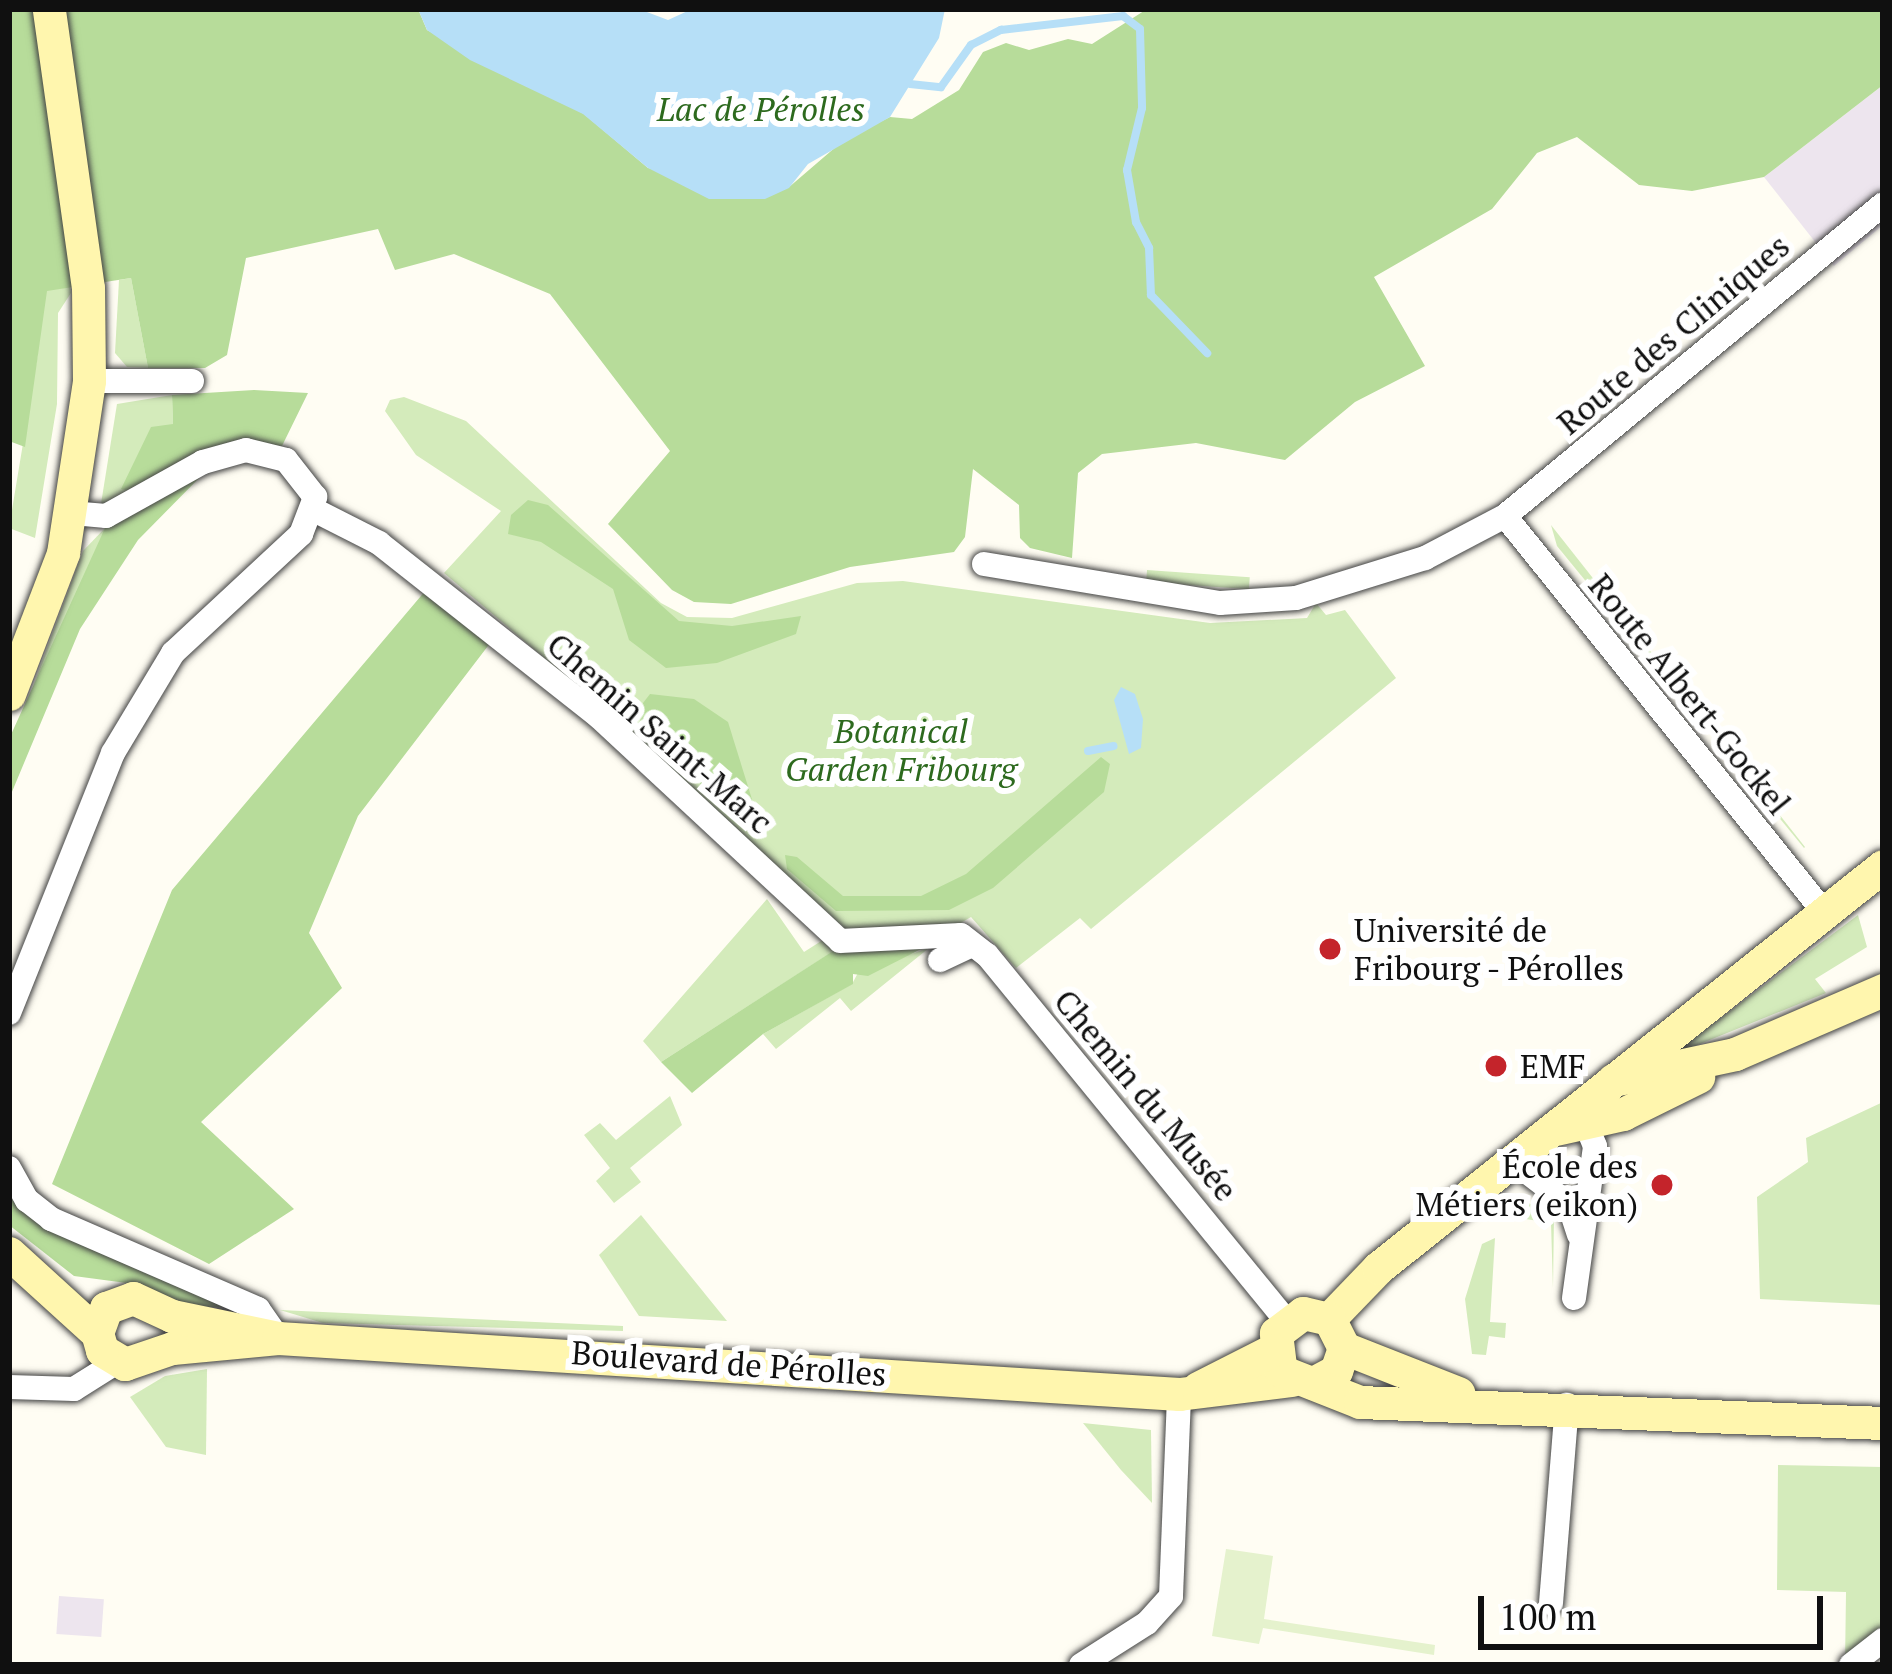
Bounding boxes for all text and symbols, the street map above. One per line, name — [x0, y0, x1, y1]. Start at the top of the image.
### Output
park label: Lac de Pérolles — [657, 89, 865, 129]
street label: Route des Cliniques — [1549, 226, 1797, 442]
street label: Route Albert-Gockel — [1581, 566, 1799, 822]
street label: Chemin Saint-Marc — [539, 624, 781, 842]
park label: Botanical Garden Fribourg — [785, 711, 1017, 789]
place label: Université de Fribourg - Pérolles — [1354, 910, 1627, 988]
marker: Université de Fribourg - Pérolles — [1317, 936, 1343, 962]
street label: Chemin du Musée — [1046, 981, 1246, 1209]
place label: EMF — [1520, 1046, 1586, 1086]
marker: EMF — [1483, 1053, 1509, 1079]
place label: École des Métiers (eikon) — [1415, 1146, 1638, 1224]
marker: École des Métiers (eikon) — [1649, 1172, 1675, 1198]
street label: Boulevard de Pérolles — [570, 1332, 888, 1394]
scale bar — [1484, 1572, 1829, 1646]
text: 100 m — [1499, 1593, 1596, 1640]

